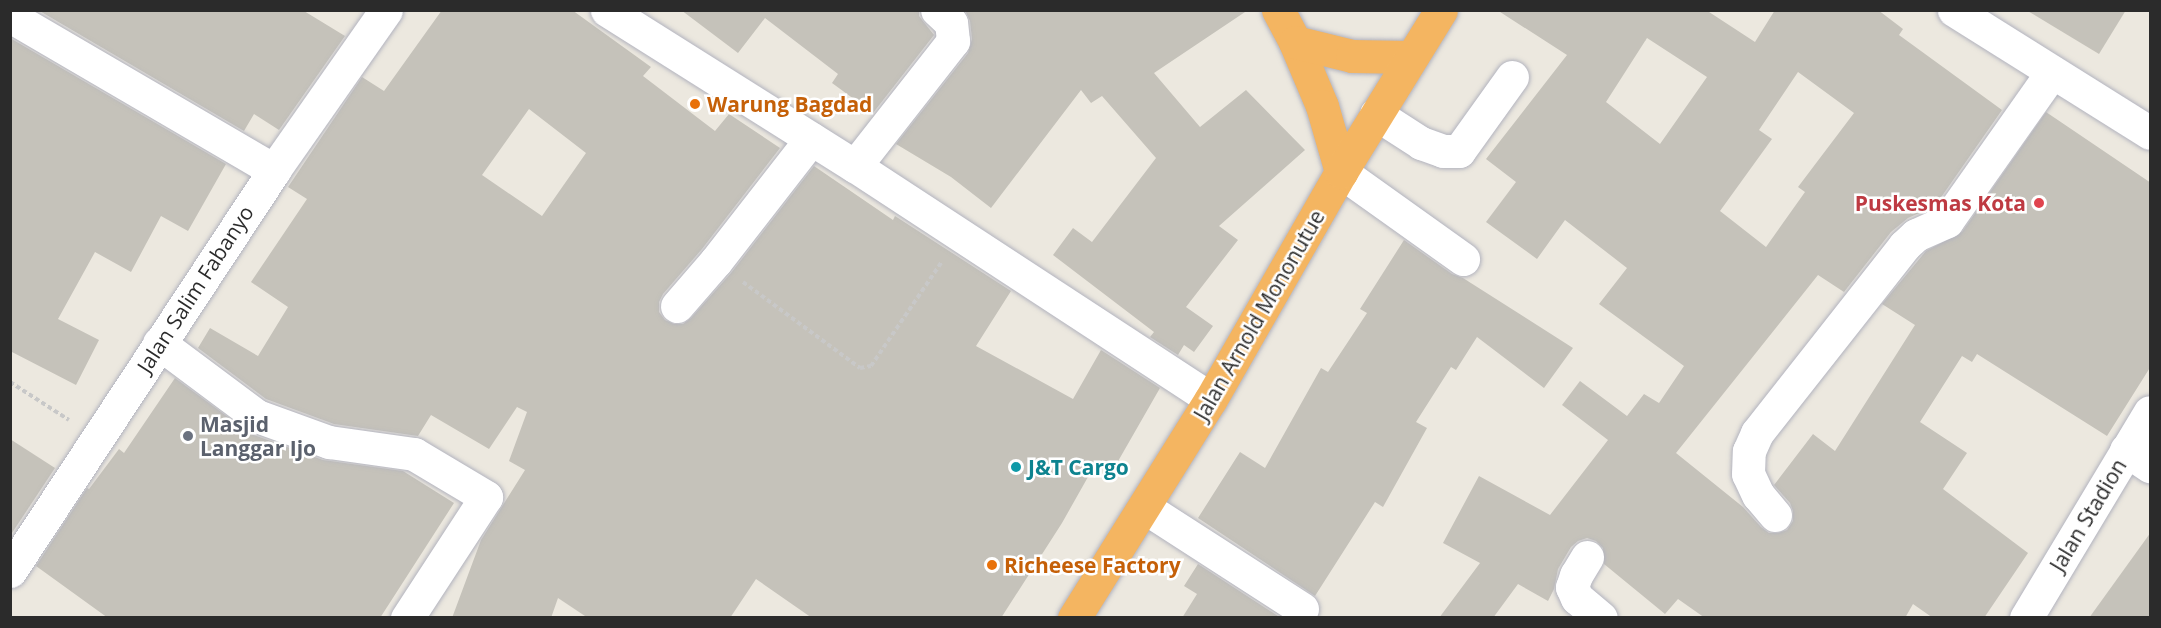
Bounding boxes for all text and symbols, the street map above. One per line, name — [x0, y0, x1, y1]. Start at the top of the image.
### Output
place label: Warung Bagdad — [707, 91, 872, 117]
marker: Warung Bagdad — [688, 97, 702, 111]
place label: Puskesmas Kota — [1855, 190, 2026, 216]
marker: Puskesmas Kota — [2030, 194, 2048, 212]
street label: Jalan Salim Fabanyo — [132, 201, 258, 377]
street label: Jalan Arnold Mononutue — [1188, 205, 1330, 425]
place label: Masjid Langgar Ijo — [200, 411, 316, 461]
marker: Masjid Langgar Ijo — [181, 429, 195, 443]
place label: J&T Cargo — [1028, 454, 1129, 480]
street label: Jalan Stadion — [2045, 454, 2131, 576]
marker: J&T Cargo — [1009, 460, 1023, 474]
place label: Richeese Factory — [1004, 552, 1181, 578]
marker: Richeese Factory — [985, 558, 999, 572]

